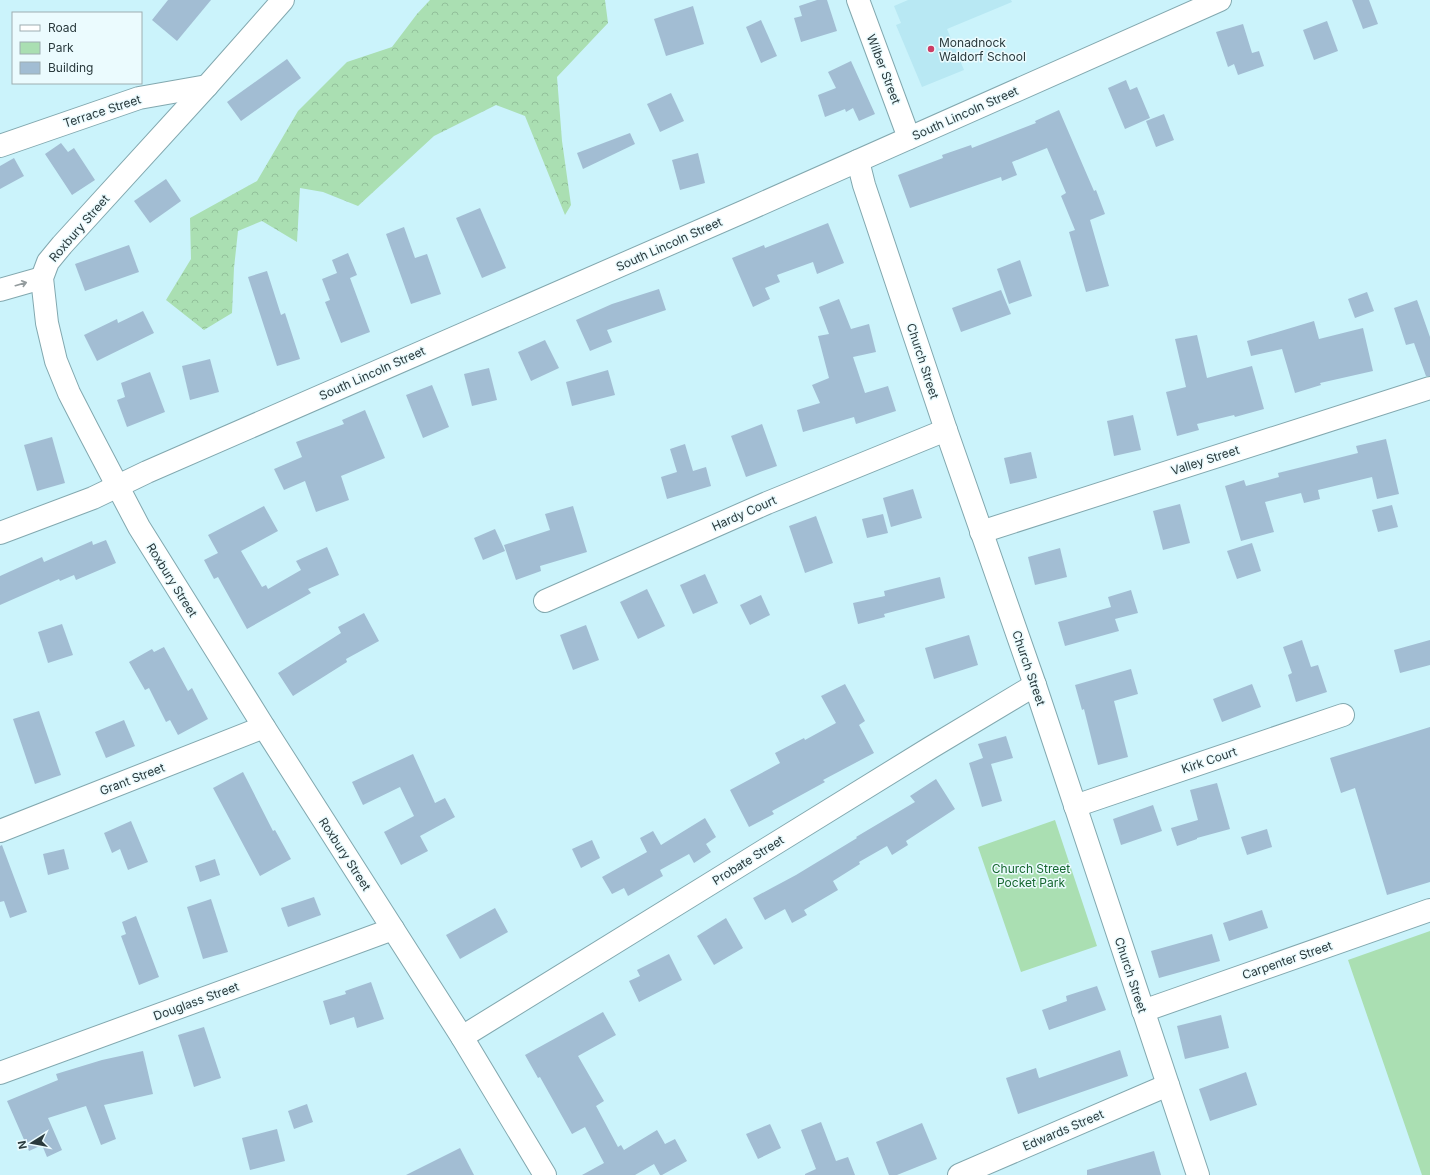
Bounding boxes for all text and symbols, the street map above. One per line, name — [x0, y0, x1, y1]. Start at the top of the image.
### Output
legend — [12, 12, 142, 84]
text: Road — [48, 20, 77, 35]
street label: Wilber Street — [864, 32, 904, 106]
place label: Monadnock Waldorf School — [939, 35, 1026, 64]
text: Park — [48, 40, 74, 55]
marker: Monadnock Waldorf School — [926, 44, 936, 54]
text: Building — [48, 60, 93, 75]
street label: South Lincoln Street — [910, 83, 1020, 143]
street label: Terrace Street — [61, 91, 143, 131]
street label: Roxbury Street — [46, 191, 112, 265]
street label: South Lincoln Street — [614, 214, 724, 274]
one-way arrow — [14, 280, 27, 287]
street label: Church Street — [904, 321, 942, 401]
street label: South Lincoln Street — [317, 343, 427, 403]
street label: Valley Street — [1169, 442, 1241, 478]
street label: Hardy Court — [709, 492, 779, 534]
street label: Roxbury Street — [143, 540, 201, 620]
street label: Church Street — [1009, 628, 1049, 708]
street label: Kirk Court — [1179, 744, 1239, 776]
street label: Grant Street — [97, 760, 167, 798]
street label: Roxbury Street — [316, 815, 374, 893]
street label: Probate Street — [710, 832, 787, 888]
park label: Church Street Pocket Park — [992, 861, 1070, 890]
street label: Church Street — [1112, 935, 1150, 1015]
street label: Carpenter Street — [1240, 938, 1334, 982]
street label: Douglass Street — [151, 979, 241, 1023]
street label: Edwards Street — [1020, 1106, 1106, 1154]
north arrow — [12, 1123, 52, 1163]
text: N — [15, 1139, 30, 1150]

